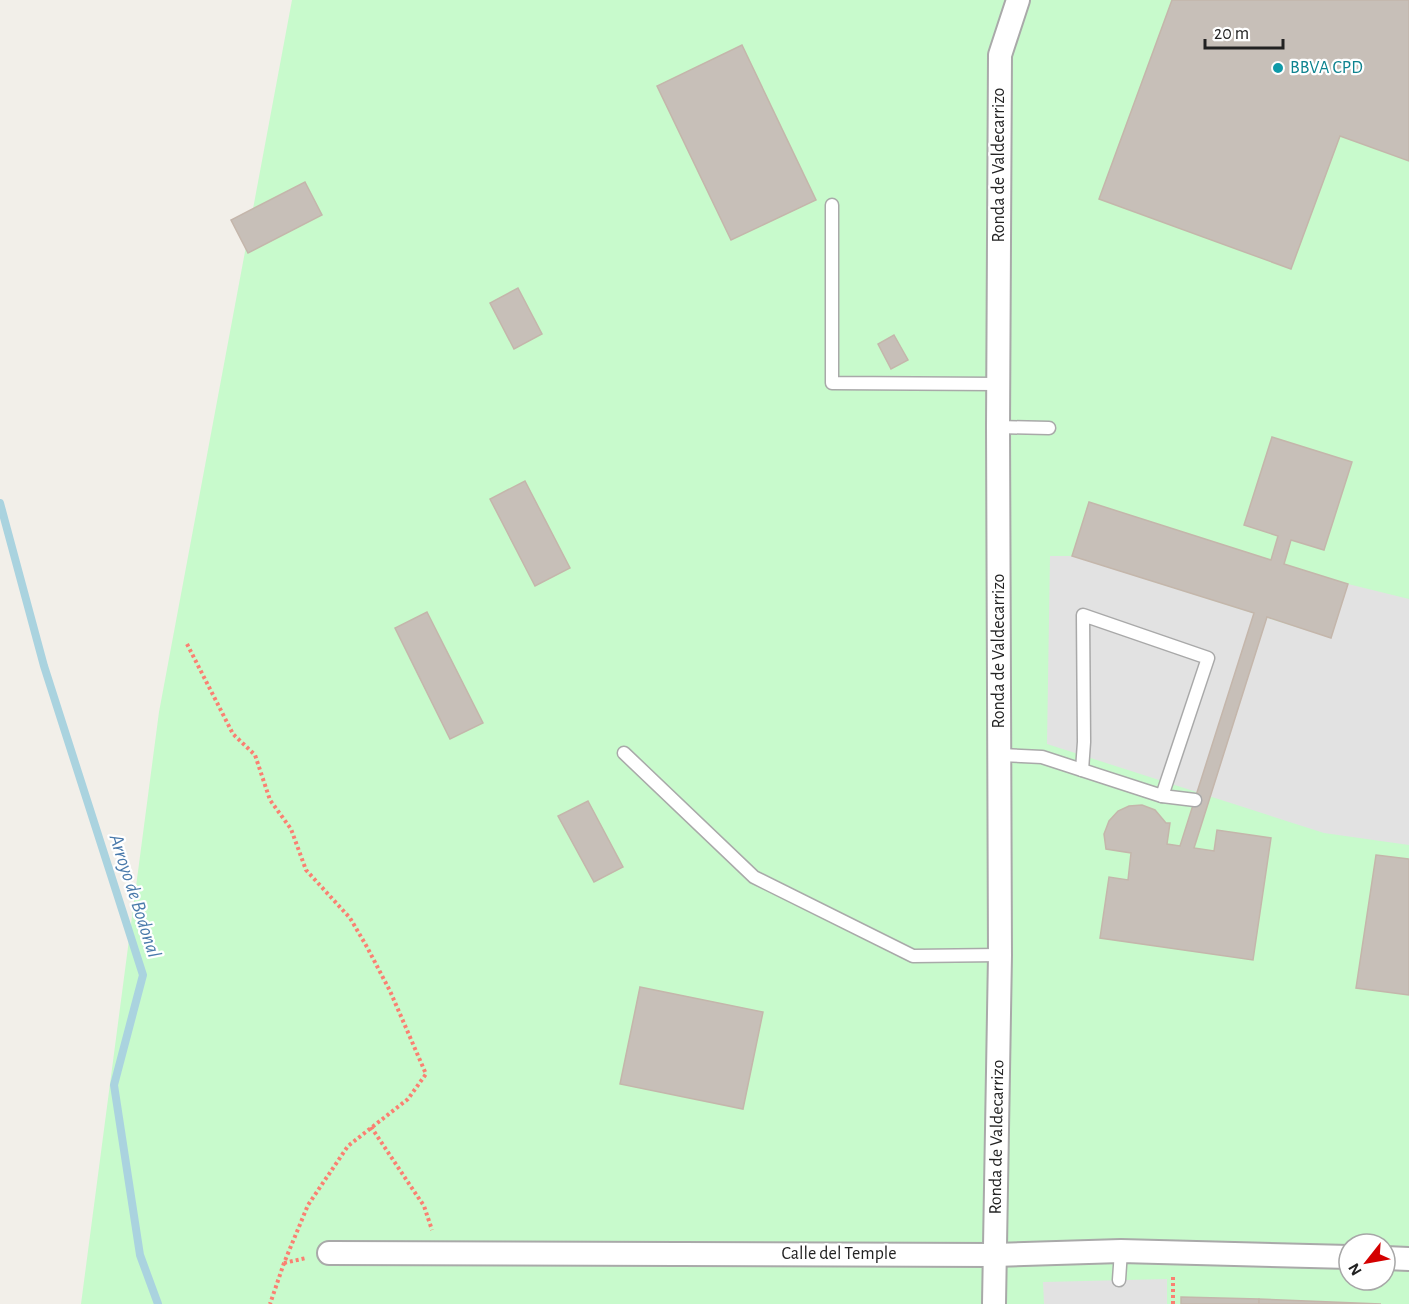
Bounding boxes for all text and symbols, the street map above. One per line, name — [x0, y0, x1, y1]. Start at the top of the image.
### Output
scale bar — [1205, 12, 1283, 50]
text: 20 m — [1214, 25, 1249, 43]
place label: BBVA CPD — [1290, 59, 1363, 77]
marker: BBVA CPD — [1271, 61, 1285, 75]
street label: Ronda de Valdecarrizo — [990, 87, 1008, 242]
street label: Ronda de Valdecarrizo — [990, 573, 1008, 728]
water label: Arroyo de Bodonal — [105, 831, 164, 960]
street label: Ronda de Valdecarrizo — [987, 1059, 1007, 1215]
north arrow — [1337, 1232, 1397, 1292]
street label: Calle del Temple — [781, 1245, 897, 1263]
text: N — [1345, 1260, 1365, 1278]

